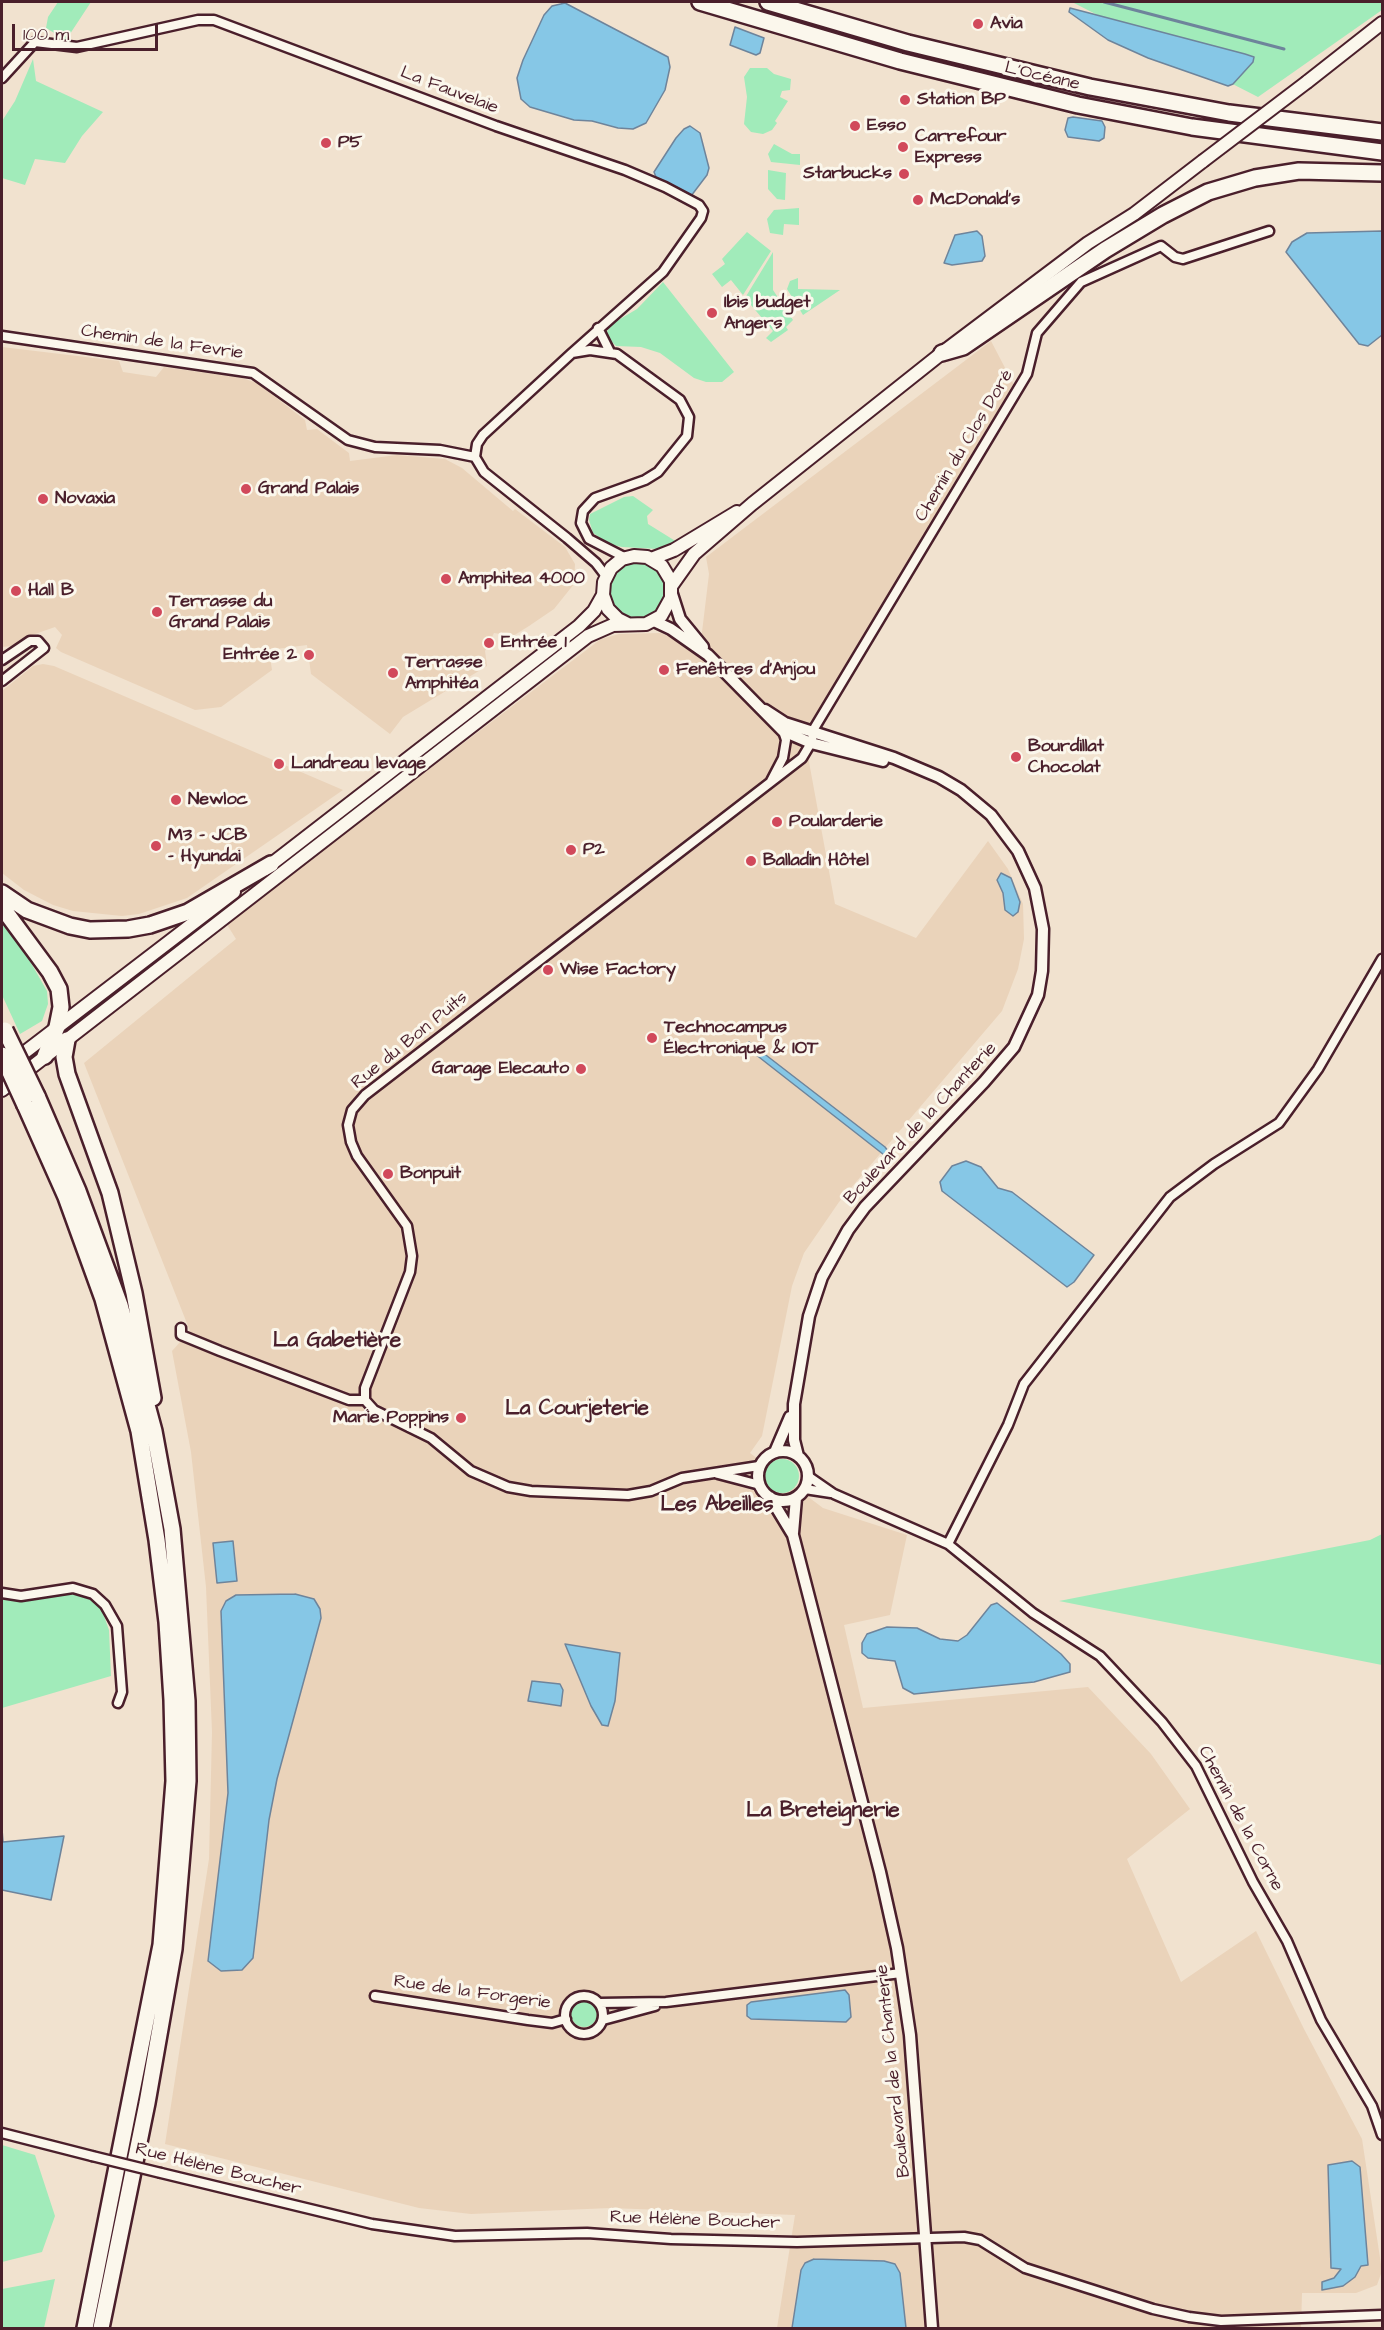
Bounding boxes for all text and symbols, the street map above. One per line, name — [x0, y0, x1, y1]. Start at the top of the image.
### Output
scale bar — [15, 12, 160, 50]
place label: Avia — [990, 13, 1023, 35]
marker: Avia — [971, 17, 985, 31]
text: 100 m — [23, 22, 69, 47]
street label: L’Océane — [1002, 58, 1082, 96]
street label: La Fauvelaie — [397, 62, 501, 120]
place label: Station BP — [917, 89, 1006, 111]
marker: Station BP — [898, 93, 912, 107]
place label: Esso — [867, 115, 906, 137]
marker: Esso — [848, 119, 862, 133]
place label: Carrefour Express — [915, 126, 1006, 168]
place label: P5 — [338, 132, 362, 154]
marker: P5 — [319, 136, 333, 150]
marker: Carrefour Express — [896, 140, 910, 154]
place label: Starbucks — [803, 163, 892, 185]
marker: Starbucks — [897, 167, 911, 181]
place label: McDonald's — [930, 189, 1020, 211]
marker: McDonald's — [911, 193, 925, 207]
place label: Ibis budget Angers — [724, 292, 811, 334]
marker: Ibis budget Angers — [705, 306, 719, 320]
street label: Chemin de la Fevrie — [79, 321, 245, 365]
street label: Chemin du Clos Doré — [911, 366, 1019, 526]
place label: Grand Palais — [258, 478, 359, 500]
marker: Grand Palais — [239, 482, 253, 496]
place label: Novaxia — [55, 488, 115, 510]
marker: Novaxia — [36, 492, 50, 506]
place label: Amphitea 4000 — [458, 568, 585, 590]
marker: Amphitea 4000 — [439, 572, 453, 586]
place label: Hall B — [28, 580, 74, 602]
marker: Hall B — [9, 584, 23, 598]
place label: Terrasse du Grand Palais — [169, 591, 272, 634]
marker: Terrasse du Grand Palais — [150, 605, 164, 619]
place label: Entrée 1 — [501, 632, 567, 654]
marker: Entrée 1 — [482, 636, 496, 650]
place label: Entrée 2 — [223, 644, 297, 666]
marker: Entrée 2 — [302, 648, 316, 662]
place label: Terrasse Amphitéa — [405, 652, 483, 694]
place label: Fenêtres d’Anjou — [676, 659, 815, 681]
marker: Fenêtres d’Anjou — [657, 663, 671, 677]
marker: Terrasse Amphitéa — [386, 666, 400, 680]
place label: Bourdillat Chocolat — [1028, 736, 1104, 778]
marker: Bourdillat Chocolat — [1009, 750, 1023, 764]
place label: Landreau levage — [291, 753, 426, 775]
marker: Landreau levage — [272, 757, 286, 771]
place label: Newloc — [188, 789, 248, 811]
marker: Newloc — [169, 793, 183, 807]
place label: Poularderie — [789, 811, 883, 833]
marker: Poularderie — [770, 815, 784, 829]
place label: M3 - JCB - Hyundai — [168, 825, 247, 868]
marker: M3 - JCB - Hyundai — [149, 839, 163, 853]
place label: P2 — [583, 839, 605, 861]
marker: P2 — [564, 843, 578, 857]
place label: Balladin Hôtel — [763, 850, 869, 872]
marker: Balladin Hôtel — [744, 854, 758, 868]
place label: Wise Factory — [560, 959, 676, 981]
marker: Wise Factory — [541, 963, 555, 977]
street label: Rue du Bon Puits — [348, 988, 472, 1094]
place label: Technocampus Électronique & IOT — [664, 1017, 818, 1060]
marker: Technocampus Électronique & IOT — [645, 1031, 659, 1045]
street label: Boulevard de la Chanterie — [840, 1038, 1002, 1210]
place label: Garage Elecauto — [432, 1058, 569, 1080]
marker: Garage Elecauto — [574, 1062, 588, 1076]
place label: Bonpuit — [400, 1163, 461, 1185]
marker: Bonpuit — [381, 1167, 395, 1181]
district label: La Gabetière — [273, 1329, 401, 1355]
district label: La Courjeterie — [505, 1397, 649, 1423]
place label: Marie Poppins — [333, 1407, 449, 1429]
marker: Marie Poppins — [454, 1411, 468, 1425]
district label: Les Abeilles — [660, 1493, 774, 1519]
street label: Chemin de la Corne — [1193, 1743, 1287, 1895]
district label: La Breteignerie — [746, 1799, 900, 1825]
street label: Boulevard de la Chanterie — [872, 1963, 916, 2179]
street label: Rue de la Forgerie — [392, 1971, 552, 2015]
street label: Rue Hélène Boucher — [133, 2139, 303, 2201]
street label: Rue Hélène Boucher — [610, 2207, 780, 2235]

